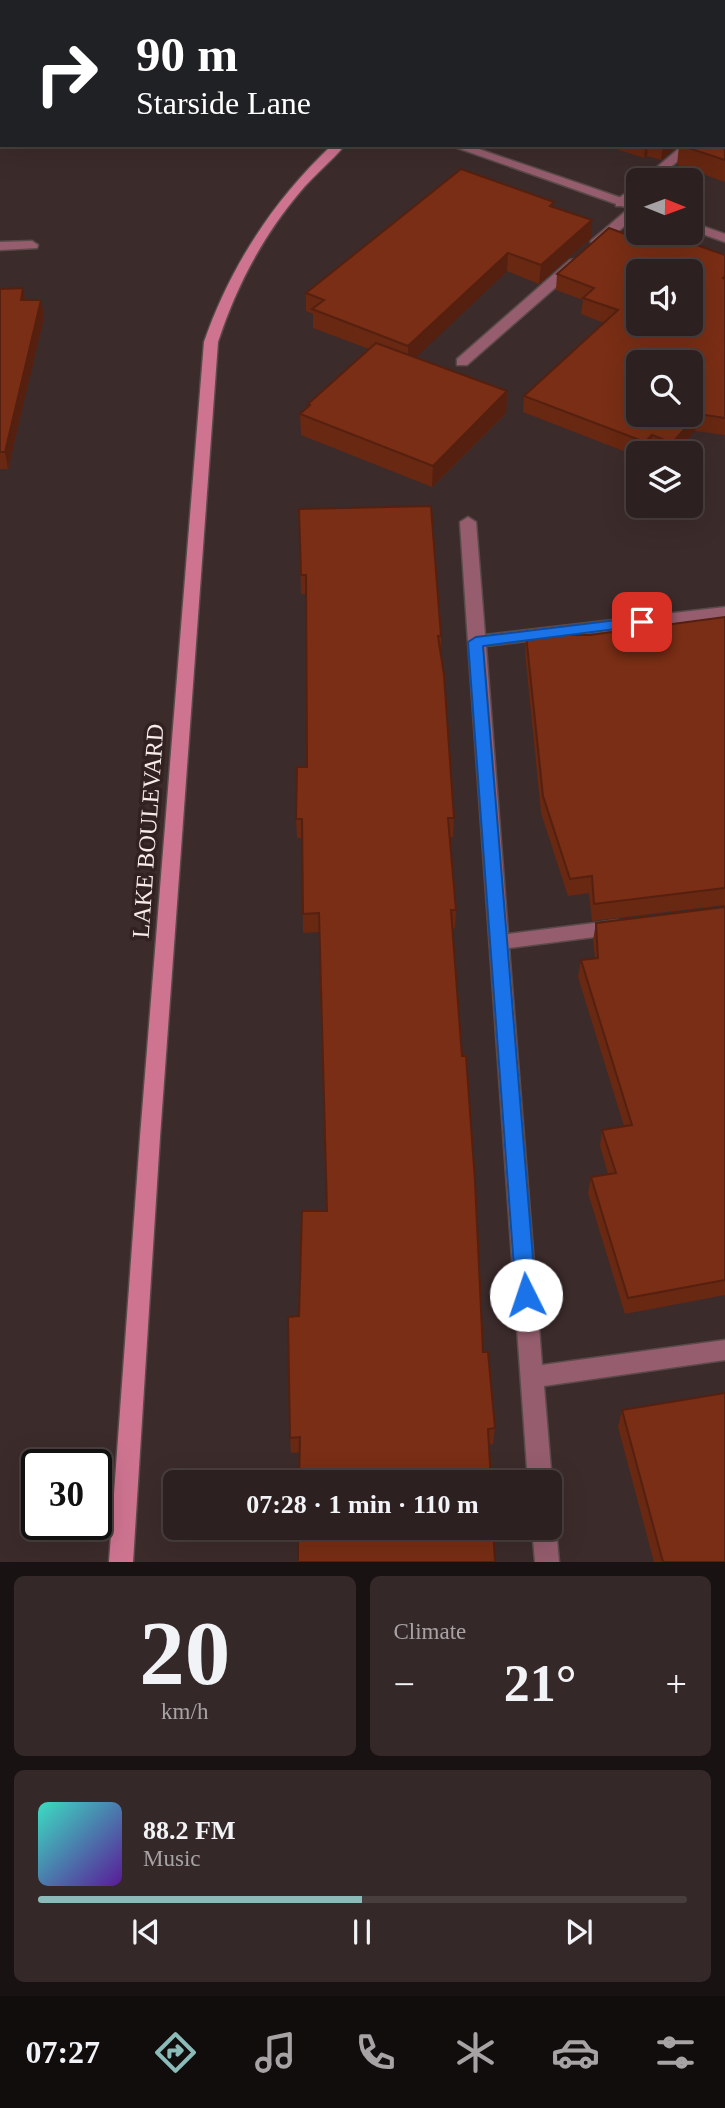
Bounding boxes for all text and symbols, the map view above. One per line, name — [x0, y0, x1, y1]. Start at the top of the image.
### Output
text: 90 m — [136, 27, 238, 82]
icon: right — [21, 28, 112, 119]
text: Starside Lane — [136, 85, 311, 121]
north arrow — [626, 168, 704, 245]
map controls — [626, 168, 703, 518]
button: sound — [626, 259, 703, 336]
button: search — [626, 350, 703, 427]
button: layers — [626, 441, 703, 518]
pin — [612, 592, 672, 652]
icon: arrive — [623, 603, 661, 641]
street label: LAKE BOULEVARD — [128, 723, 168, 939]
position arrow — [489, 1258, 563, 1332]
speed limit sign: 30 — [21, 1449, 112, 1540]
text: 07:28 · 1 min · 110 m — [246, 1490, 479, 1519]
text: 20 — [139, 1603, 230, 1704]
text: Climate — [394, 1619, 466, 1644]
text: 21° — [504, 1655, 577, 1712]
text: − — [394, 1663, 415, 1705]
text: + — [666, 1663, 687, 1705]
text: km/h — [161, 1699, 208, 1724]
text: 88.2 FM — [143, 1816, 235, 1845]
text: Music — [143, 1846, 201, 1871]
icon: previous — [127, 1913, 165, 1951]
icon: pause — [343, 1913, 381, 1951]
icon: next — [560, 1913, 598, 1951]
icon: directions — [151, 2028, 200, 2077]
icon: music — [251, 2028, 300, 2077]
icon: phone — [351, 2028, 400, 2077]
icon: climate — [451, 2028, 500, 2077]
icon: car — [551, 2028, 600, 2077]
icon: filters — [651, 2028, 700, 2077]
text: 07:27 — [25, 2034, 100, 2070]

